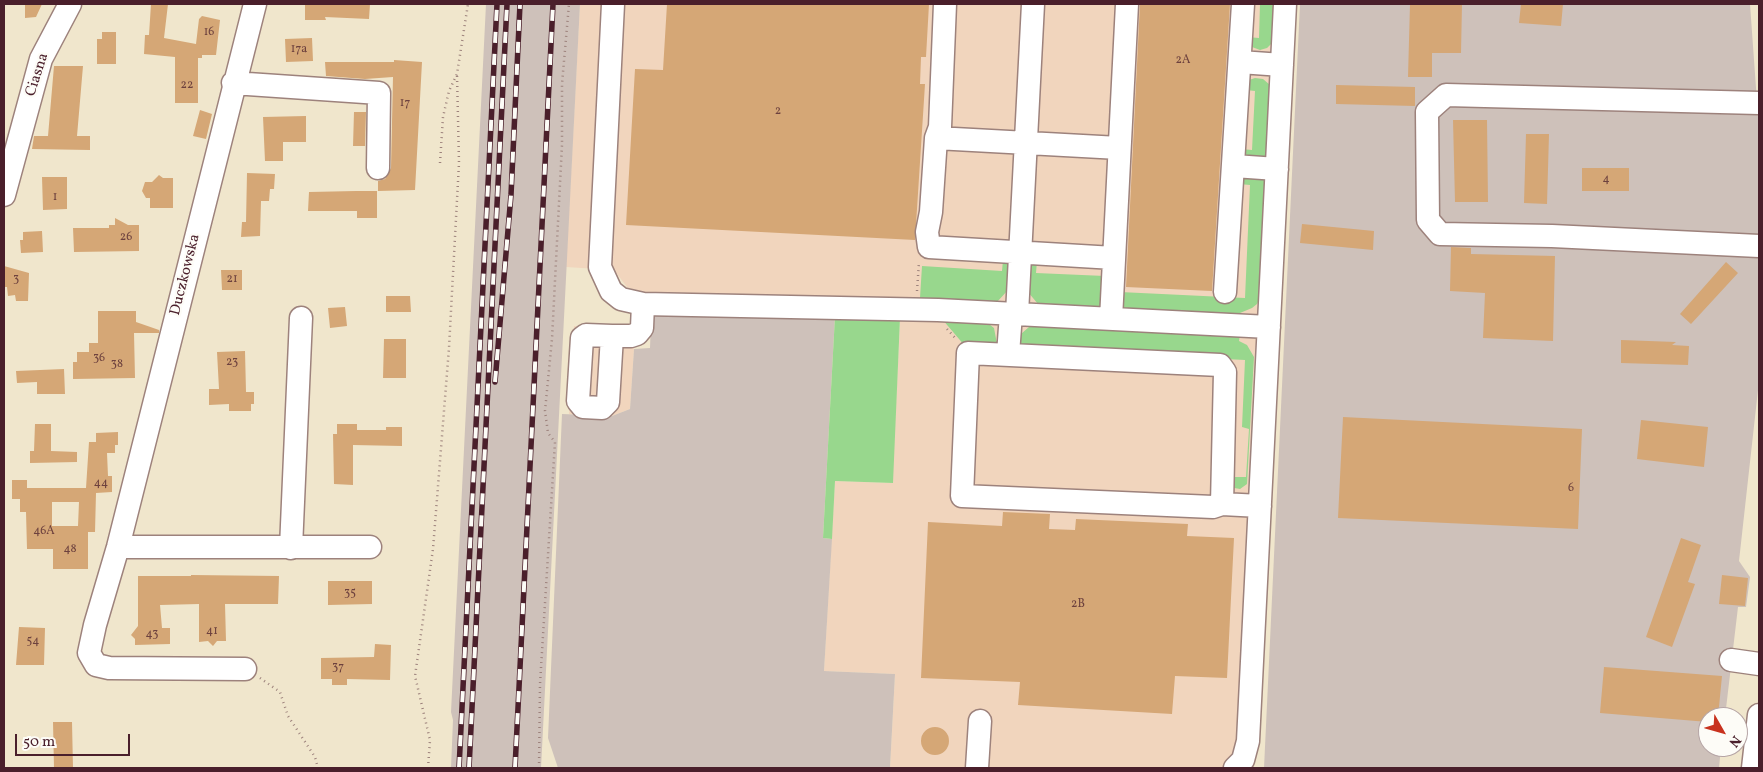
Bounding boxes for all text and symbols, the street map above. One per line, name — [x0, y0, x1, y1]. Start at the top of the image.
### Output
house number: 16 — [204, 26, 214, 40]
house number: 17a — [291, 43, 307, 57]
street label: Ciasna — [23, 51, 53, 99]
house number: 2A — [1176, 54, 1190, 68]
house number: 22 — [181, 79, 193, 93]
house number: 17 — [400, 97, 410, 111]
house number: 2 — [775, 105, 781, 119]
house number: 4 — [1602, 173, 1610, 187]
house number: 1 — [53, 191, 57, 205]
house number: 26 — [120, 231, 132, 245]
street label: Duczkowska — [167, 233, 205, 317]
house number: 3 — [13, 273, 19, 287]
house number: 21 — [226, 273, 238, 287]
house number: 36 — [93, 352, 105, 366]
house number: 23 — [226, 356, 238, 370]
house number: 38 — [111, 358, 123, 372]
house number: 44 — [94, 477, 108, 491]
house number: 6 — [1568, 482, 1574, 496]
house number: 46A — [33, 525, 55, 539]
house number: 48 — [63, 543, 77, 557]
house number: 35 — [344, 587, 356, 601]
house number: 2B — [1071, 598, 1085, 612]
house number: 41 — [206, 625, 218, 639]
house number: 43 — [146, 628, 158, 642]
house number: 54 — [27, 635, 39, 649]
house number: 37 — [332, 661, 344, 675]
north arrow — [1698, 707, 1748, 757]
scale bar — [18, 724, 132, 756]
text: N — [1724, 731, 1745, 751]
text: 50 m — [23, 732, 55, 753]

